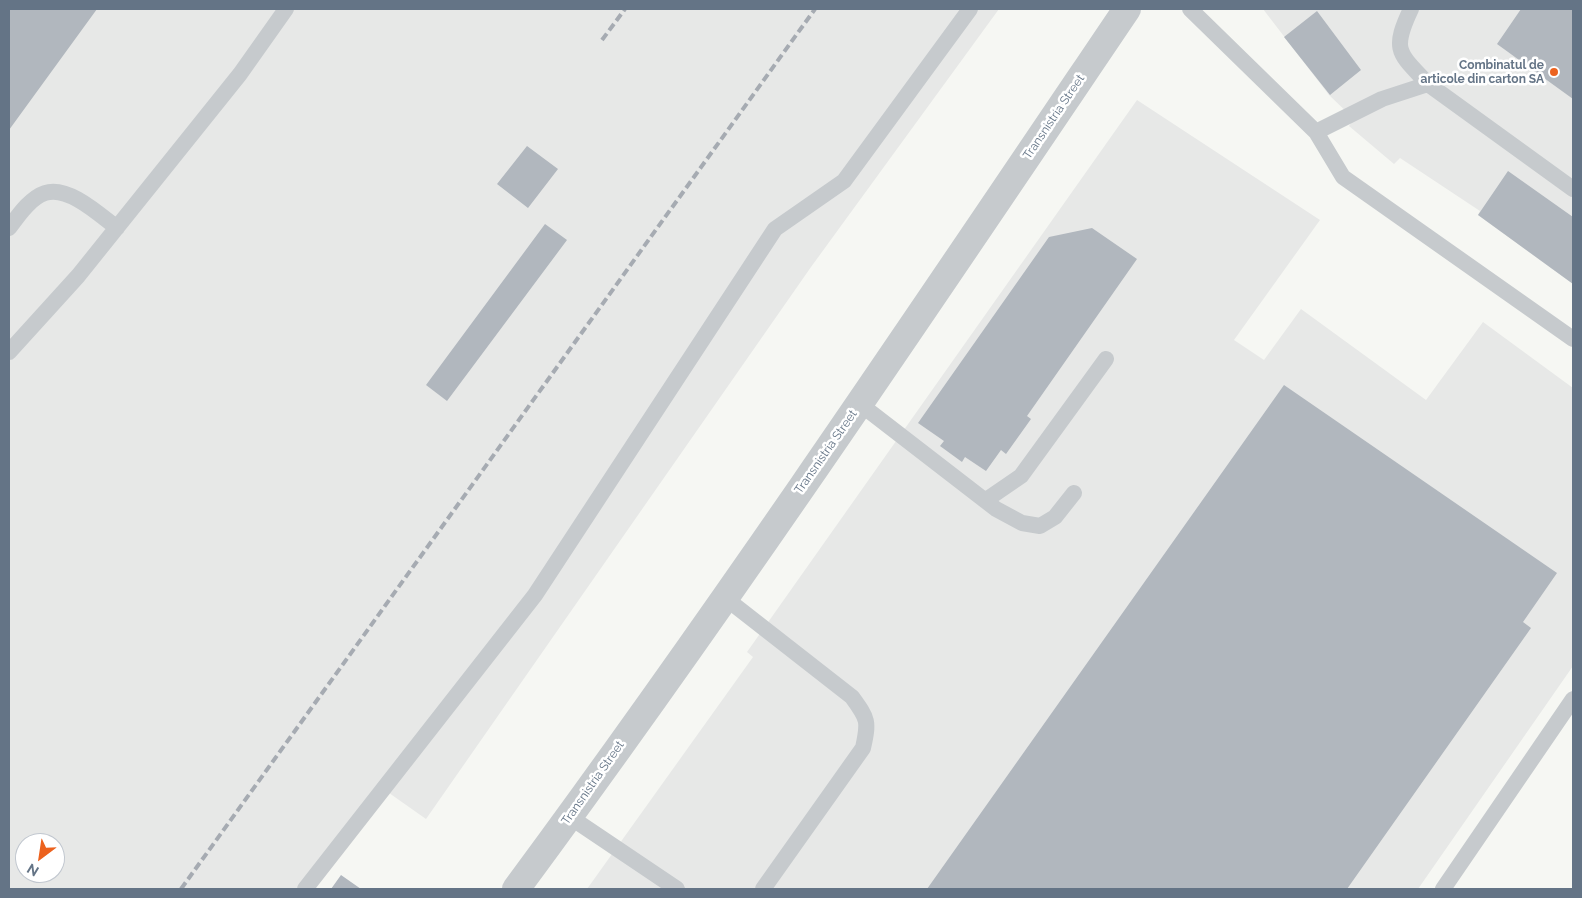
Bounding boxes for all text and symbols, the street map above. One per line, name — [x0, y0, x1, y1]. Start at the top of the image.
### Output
place label: Combinatul de articole din carton SA — [1421, 58, 1544, 86]
marker: Combinatul de articole din carton SA — [1548, 66, 1560, 78]
street label: Transnistria Street — [1020, 72, 1088, 162]
street label: Transnistria Street — [792, 407, 860, 497]
street label: Transnistria Street — [559, 738, 627, 828]
north arrow — [15, 833, 65, 883]
text: N — [24, 860, 41, 880]

